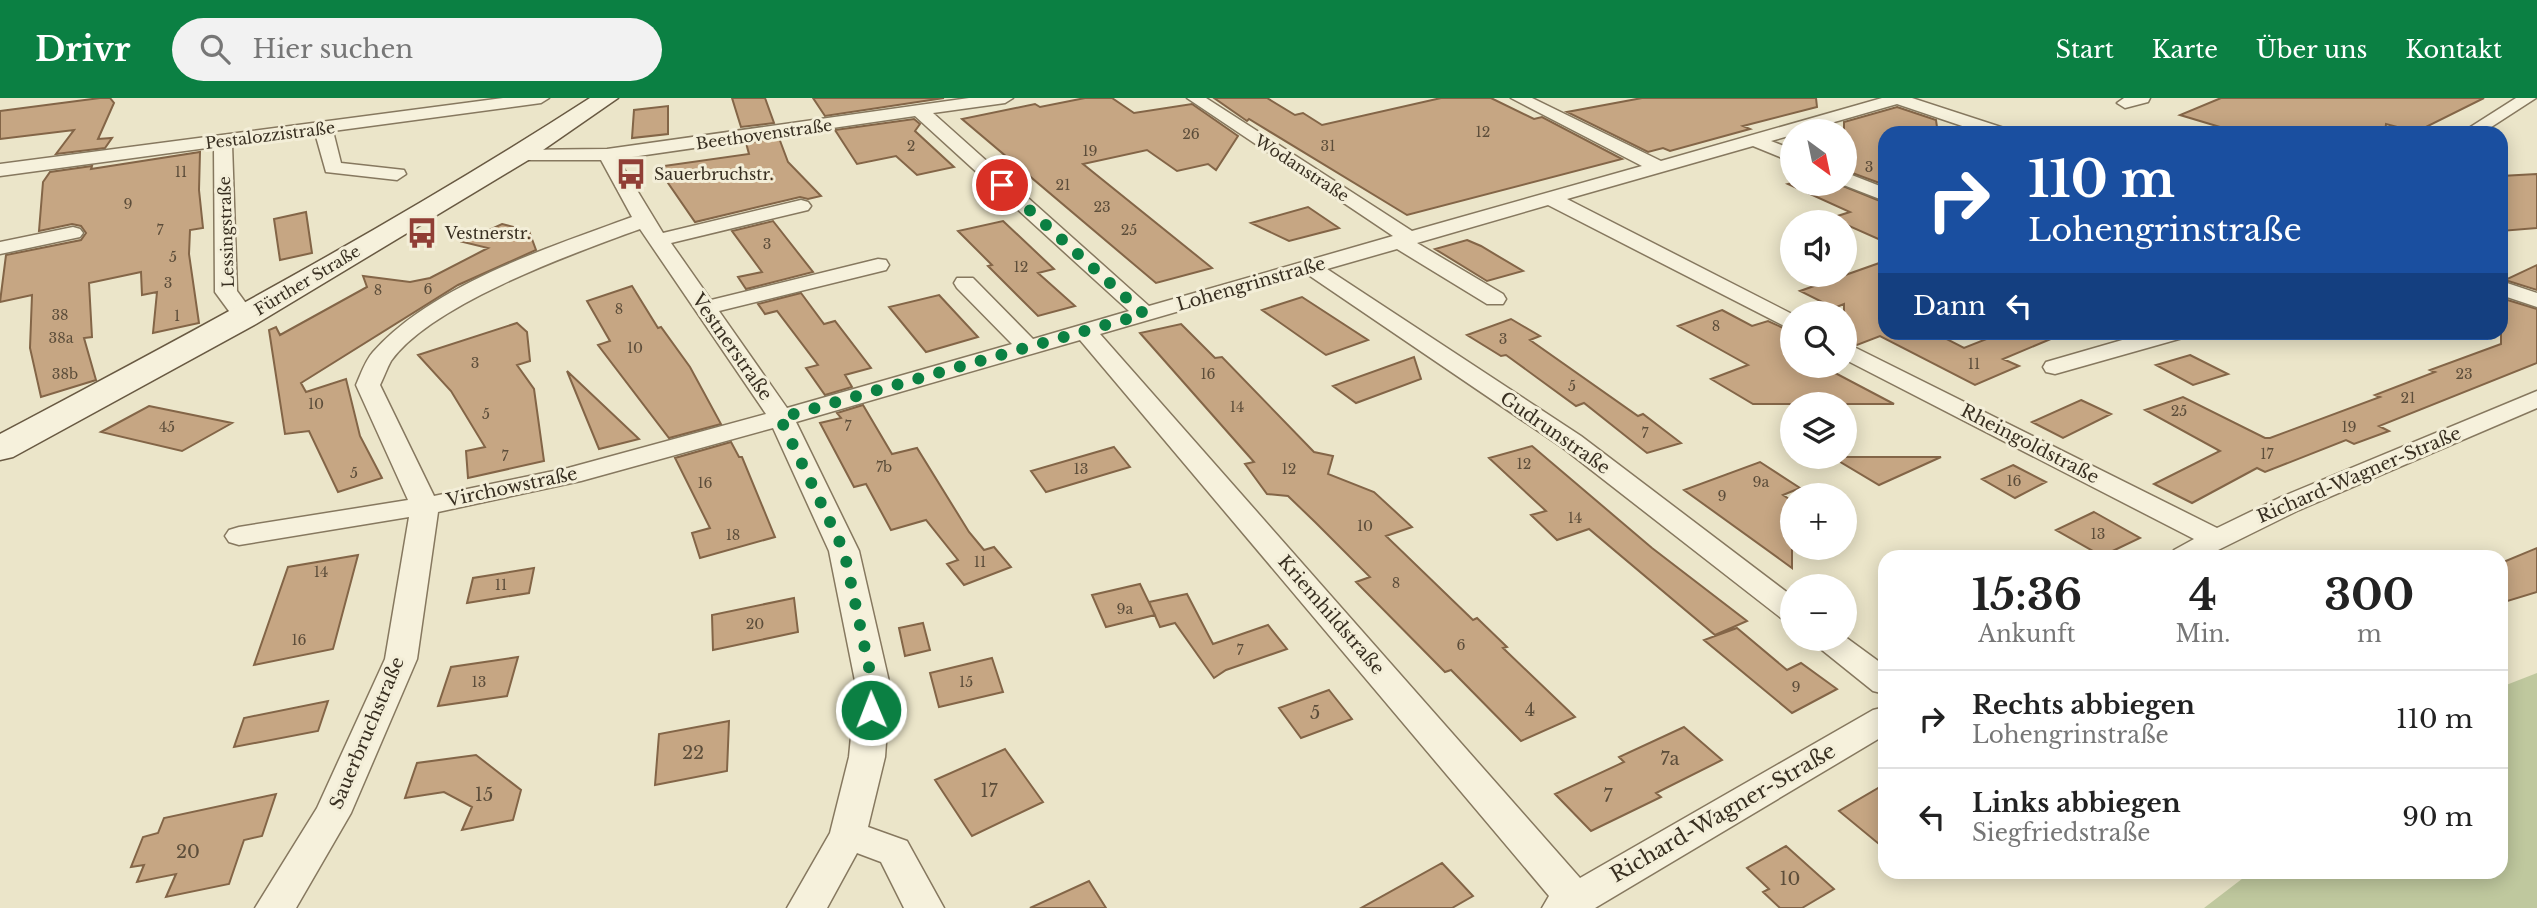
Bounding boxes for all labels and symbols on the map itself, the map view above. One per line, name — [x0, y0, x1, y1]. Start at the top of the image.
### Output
street label: Beethovenstraße — [695, 115, 833, 153]
street label: Pestalozzistraße — [204, 117, 336, 153]
north arrow — [1780, 119, 1857, 196]
house number: 12 — [1476, 123, 1490, 141]
house number: 26 — [1182, 125, 1200, 143]
street label: Wodanstraße — [1250, 129, 1353, 206]
house number: 2 — [907, 137, 915, 155]
house number: 31 — [1321, 137, 1335, 155]
house number: 19 — [1082, 142, 1098, 160]
pin — [972, 155, 1032, 215]
bus stop icon: Sauerbruchstr. — [614, 157, 648, 191]
house number: 3 — [1865, 158, 1873, 176]
house number: 11 — [175, 163, 187, 181]
place label: Sauerbruchstr. — [654, 164, 774, 184]
street label: Lessingstraße — [214, 176, 238, 288]
house number: 21 — [1056, 176, 1070, 194]
house number: 9 — [123, 195, 133, 213]
house number: 23 — [1093, 198, 1111, 216]
bus stop icon: Vestnerstr. — [405, 216, 439, 250]
house number: 7 — [156, 221, 164, 239]
house number: 25 — [1121, 221, 1137, 239]
place label: Vestnerstr. — [444, 223, 531, 243]
house number: 3 — [763, 235, 771, 253]
street label: Fürther Straße — [250, 241, 364, 319]
house number: 5 — [169, 248, 177, 266]
street label: Lohengrinstraße — [1174, 252, 1328, 316]
house number: 12 — [1014, 258, 1028, 276]
house number: 3 — [164, 274, 172, 292]
house number: 6 — [423, 280, 433, 298]
house number: 8 — [374, 281, 382, 299]
street label: Vestnerstraße — [686, 289, 777, 405]
house number: 8 — [615, 300, 623, 318]
house number: 38 — [51, 306, 69, 324]
house number: 1 — [174, 307, 180, 325]
house number: 8 — [1712, 317, 1720, 335]
house number: 38a — [49, 329, 74, 347]
house number: 3 — [1499, 330, 1507, 348]
house number: 10 — [627, 339, 643, 357]
house number: 3 — [471, 354, 479, 372]
house number: 11 — [1968, 355, 1980, 373]
house number: 38b — [52, 365, 78, 383]
house number: 16 — [1200, 365, 1216, 383]
house number: 23 — [2455, 365, 2473, 383]
house number: 5 — [1568, 377, 1576, 395]
street label: Gudrunstraße — [1496, 387, 1614, 479]
house number: 21 — [2401, 389, 2415, 407]
house number: 10 — [308, 395, 324, 413]
house number: 14 — [1230, 398, 1244, 416]
street label: Rheingoldstraße — [1957, 400, 2103, 488]
house number: 25 — [2171, 402, 2187, 420]
house number: 5 — [482, 405, 490, 423]
house number: 7 — [844, 417, 852, 435]
house number: 45 — [159, 418, 175, 436]
house number: 19 — [2341, 418, 2357, 436]
street label: Richard-Wagner-Straße — [2254, 422, 2464, 528]
house number: 7 — [1641, 424, 1649, 442]
house number: 17 — [2260, 445, 2275, 463]
house number: 7 — [501, 447, 509, 465]
house number: 12 — [1517, 455, 1531, 473]
house number: 7b — [876, 458, 892, 476]
house number: 13 — [1074, 460, 1088, 478]
house number: 12 — [1282, 460, 1296, 478]
street label: Virchowstraße — [444, 462, 579, 512]
house number: 5 — [350, 464, 358, 482]
house number: 16 — [2006, 472, 2022, 490]
house number: 9a — [1753, 473, 1770, 491]
house number: 16 — [697, 474, 713, 492]
house number: 9 — [1717, 487, 1727, 505]
house number: 14 — [1568, 509, 1582, 527]
house number: 10 — [1357, 517, 1373, 535]
house number: 13 — [2091, 525, 2105, 543]
house number: 18 — [726, 526, 740, 544]
street label: Kriemhildstraße — [1273, 551, 1389, 679]
house number: 11 — [974, 553, 986, 571]
house number: 14 — [314, 563, 328, 581]
house number: 8 — [1392, 574, 1400, 592]
house number: 11 — [495, 576, 507, 594]
house number: 9a — [1117, 600, 1134, 618]
house number: 20 — [746, 615, 764, 633]
house number: 16 — [291, 631, 307, 649]
house number: 6 — [1456, 636, 1466, 654]
house number: 7 — [1236, 641, 1244, 659]
street label: Sauerbruchstraße — [325, 654, 409, 812]
house number: 13 — [472, 673, 486, 691]
position arrow — [834, 673, 908, 747]
house number: 15 — [959, 673, 973, 691]
house number: 9 — [1791, 678, 1801, 696]
house number: 4 — [1525, 699, 1535, 721]
house number: 5 — [1310, 702, 1320, 724]
street label: Richard-Wagner-Straße — [1606, 738, 1840, 888]
house number: 22 — [682, 742, 704, 764]
house number: 7a — [1660, 748, 1680, 770]
house number: 17 — [980, 780, 998, 802]
house number: 15 — [475, 784, 493, 806]
house number: 7 — [1603, 785, 1613, 807]
house number: 20 — [176, 841, 200, 863]
house number: 10 — [1780, 868, 1800, 890]

